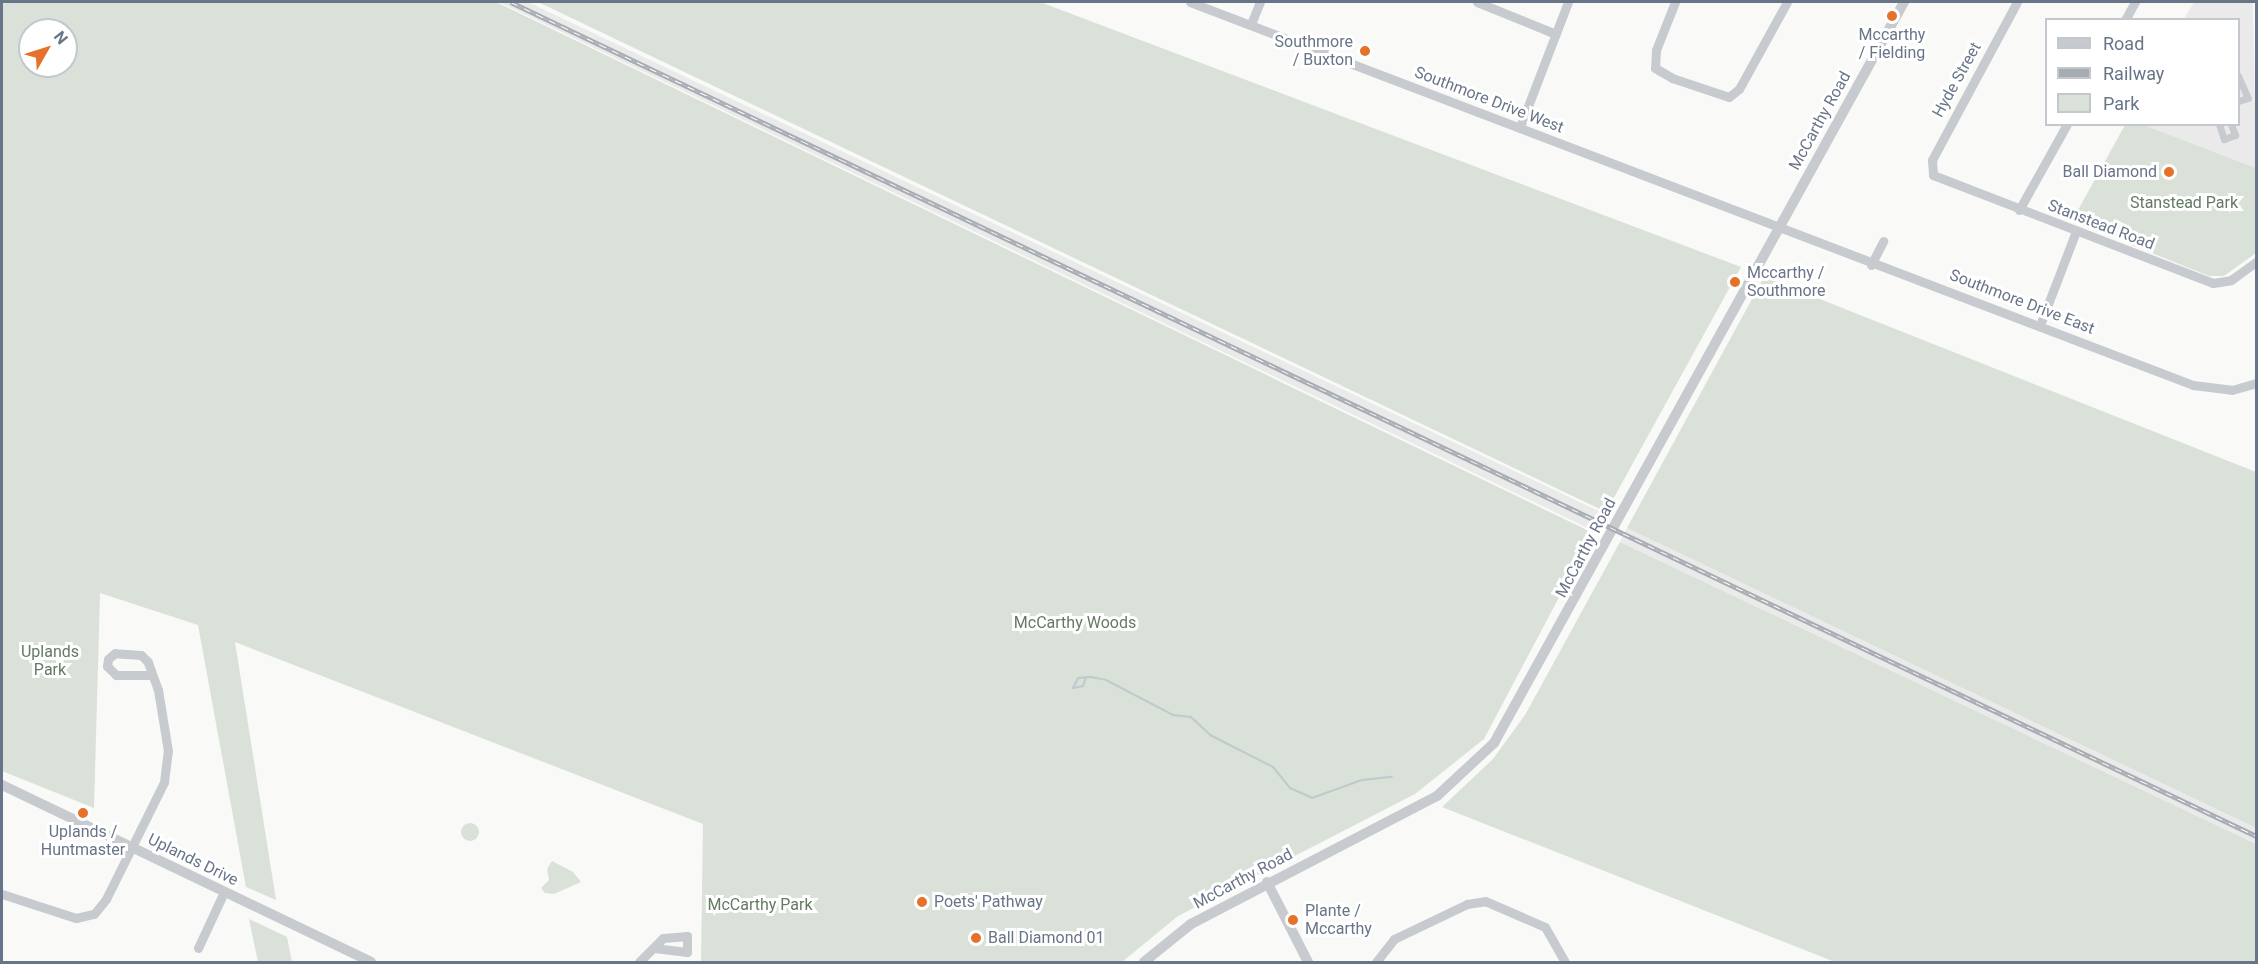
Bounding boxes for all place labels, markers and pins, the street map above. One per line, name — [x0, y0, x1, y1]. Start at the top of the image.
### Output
marker: Mccarthy / Fielding — [1885, 9, 1899, 23]
place label: Mccarthy / Fielding — [1859, 25, 1925, 63]
place label: Southmore / Buxton — [1275, 32, 1353, 70]
marker: Southmore / Buxton — [1358, 44, 1372, 58]
place label: Ball Diamond — [2062, 162, 2157, 182]
marker: Ball Diamond — [2162, 165, 2176, 179]
place label: Mccarthy / Southmore — [1747, 263, 1825, 301]
marker: Mccarthy / Southmore — [1728, 275, 1742, 289]
marker: Uplands / Huntmaster — [76, 806, 90, 820]
place label: Uplands / Huntmaster — [41, 822, 125, 860]
place label: Poets' Pathway — [934, 892, 1043, 912]
marker: Poets' Pathway — [915, 895, 929, 909]
place label: Plante / Mccarthy — [1305, 901, 1372, 939]
marker: Plante / Mccarthy — [1286, 913, 1300, 927]
place label: Ball Diamond 01 — [988, 928, 1104, 948]
marker: Ball Diamond 01 — [969, 931, 983, 945]

